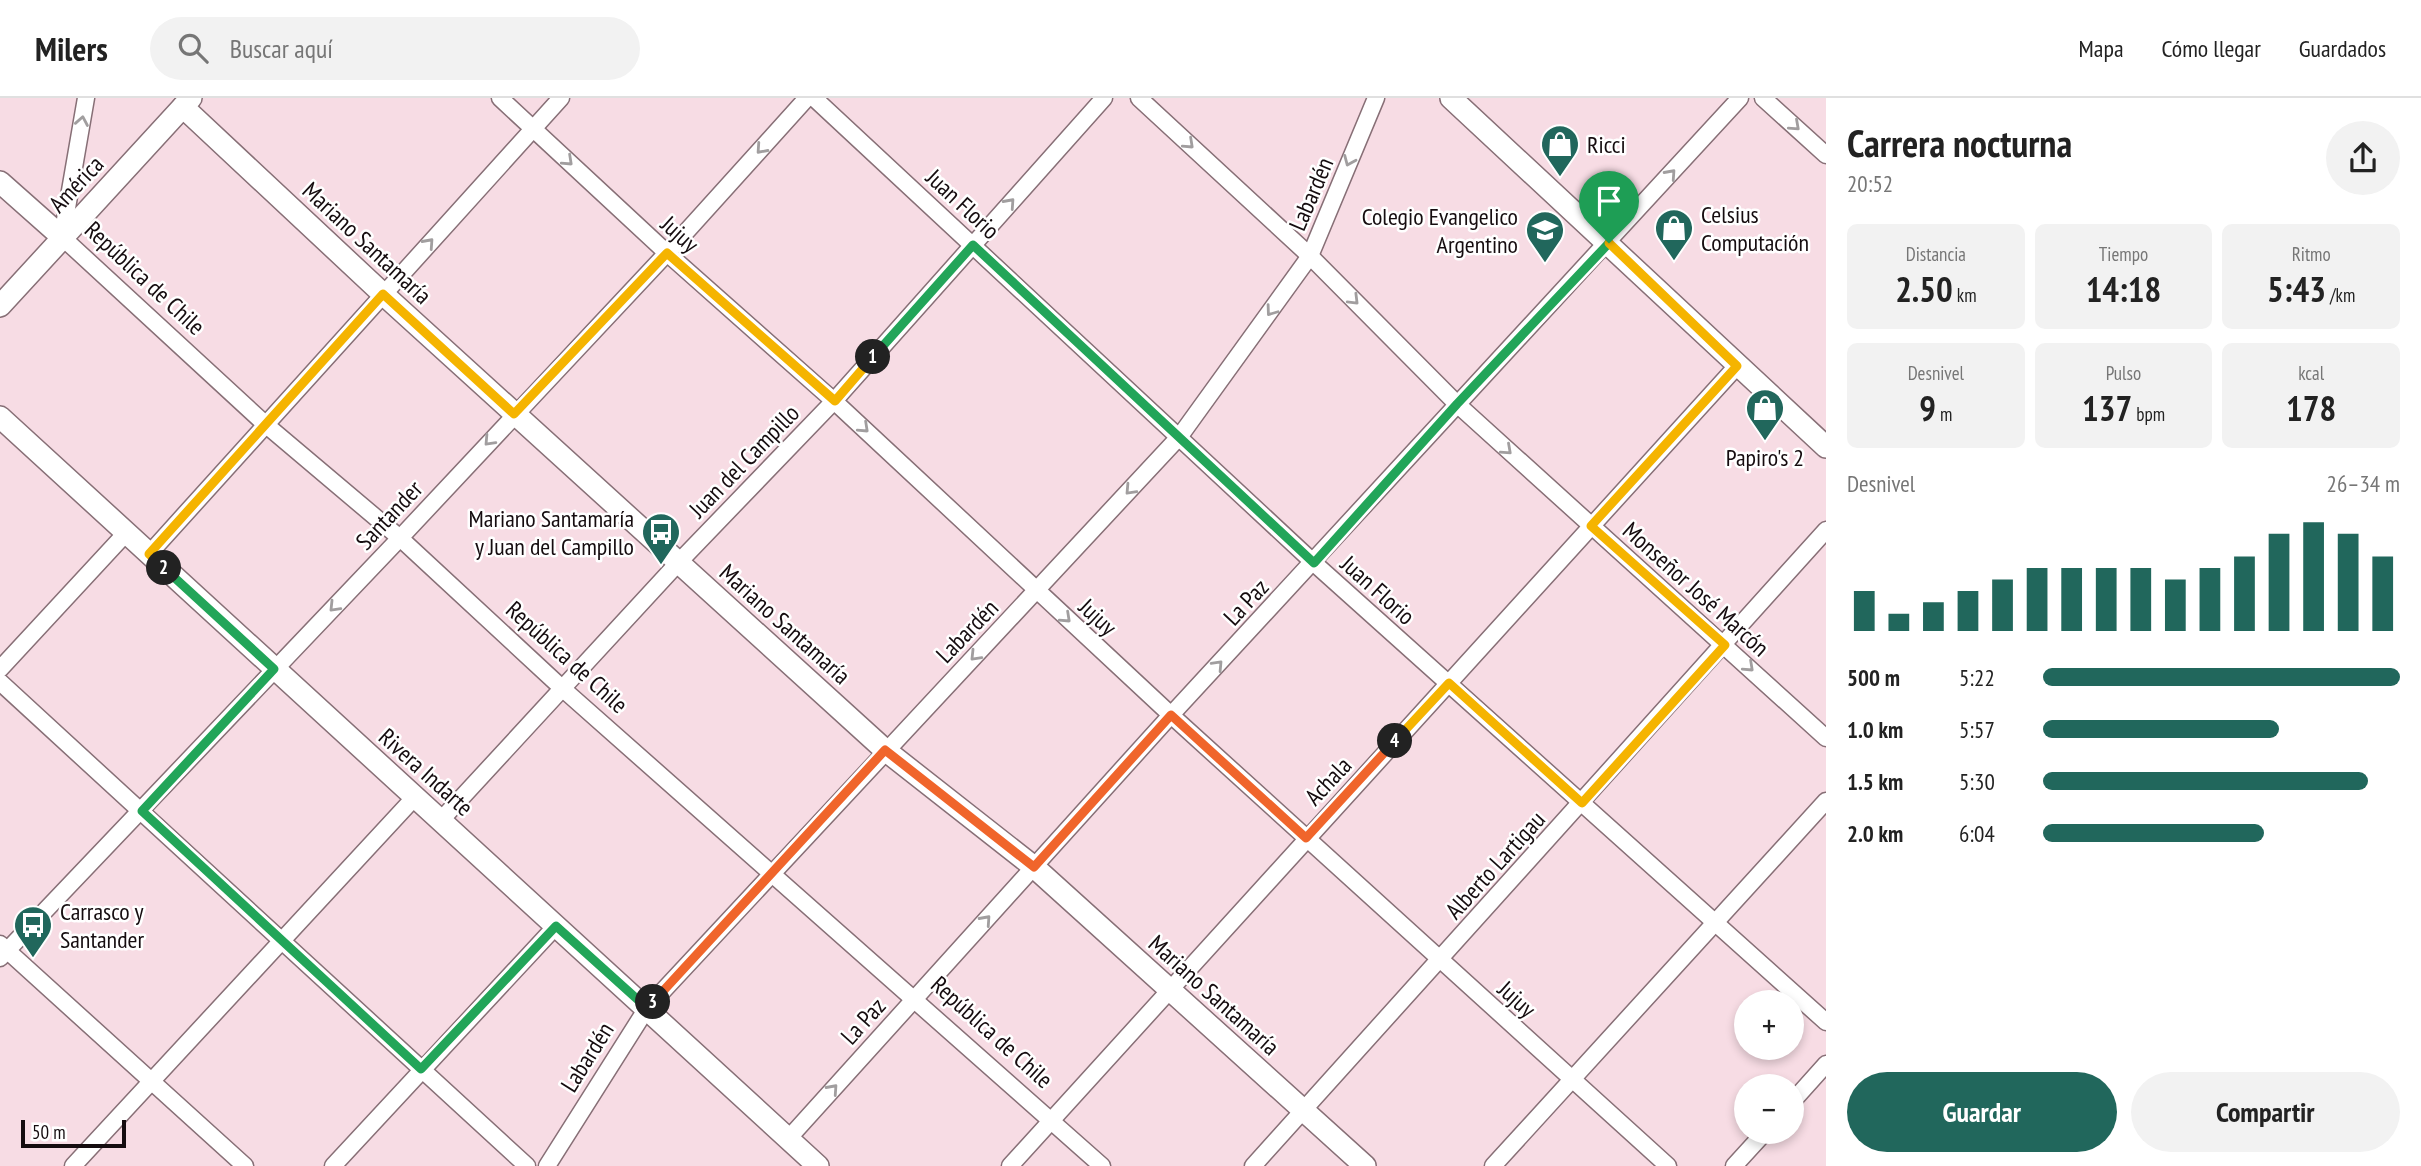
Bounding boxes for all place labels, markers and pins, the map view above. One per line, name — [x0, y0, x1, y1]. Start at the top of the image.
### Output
shop icon: Ricci — [1539, 123, 1581, 178]
place label: Ricci — [1587, 129, 1626, 160]
pin — [1579, 171, 1639, 243]
place label: Celsius Computación — [1701, 199, 1809, 258]
place label: Colegio Evangelico Argentino — [1362, 201, 1518, 260]
shop icon: Celsius Computación — [1653, 207, 1695, 262]
school or university icon: Colegio Evangelico Argentino — [1524, 209, 1566, 264]
pin: 1 — [856, 340, 890, 374]
shop icon: Papiro's 2 — [1744, 387, 1786, 442]
place label: Papiro's 2 — [1726, 442, 1804, 473]
place label: Mariano Santamaría y Juan del Campillo — [469, 503, 634, 562]
bus stop icon: Mariano Santamaría y Juan del Campillo — [640, 511, 682, 566]
pin: 2 — [146, 550, 182, 586]
pin: 4 — [1378, 724, 1412, 758]
place label: Carrasco y Santander — [60, 896, 144, 955]
bus stop icon: Carrasco y Santander — [12, 904, 54, 959]
pin: 3 — [636, 984, 670, 1020]

